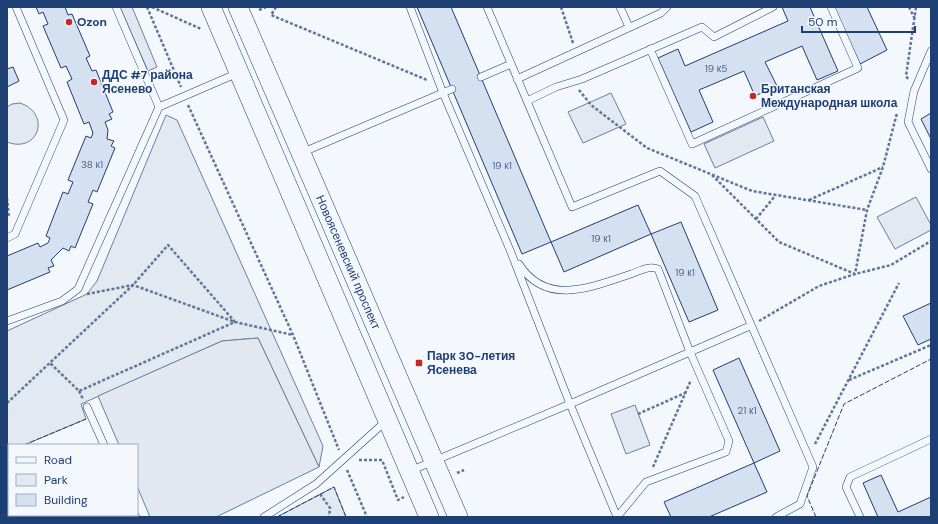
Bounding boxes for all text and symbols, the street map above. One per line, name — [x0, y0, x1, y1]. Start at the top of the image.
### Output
scale bar — [802, 8, 915, 34]
place label: Ozon — [77, 14, 107, 30]
text: 50 m — [808, 14, 837, 30]
marker: Ozon — [64, 17, 74, 27]
house number: 19 к5 — [705, 62, 727, 75]
place label: ДДС #7 района Ясенево — [102, 67, 193, 97]
marker: ДДС #7 района Ясенево — [89, 77, 99, 87]
place label: Британская Международная школа — [761, 81, 898, 111]
marker: Британская Международная школа — [748, 91, 758, 101]
house number: 38 к1 — [81, 158, 103, 171]
house number: 19 к1 — [492, 159, 512, 172]
street label: Новоясеневский проспект — [312, 193, 384, 332]
house number: 19 к1 — [591, 232, 611, 245]
house number: 19 к1 — [675, 266, 695, 279]
place label: Парк 30-летия Ясенева — [427, 348, 515, 378]
marker: Парк 30-летия Ясенева — [414, 358, 424, 368]
house number: 21 к1 — [737, 404, 757, 417]
legend — [8, 444, 138, 516]
text: Road — [44, 452, 72, 468]
text: Park — [44, 472, 68, 488]
text: Building — [44, 492, 88, 508]

